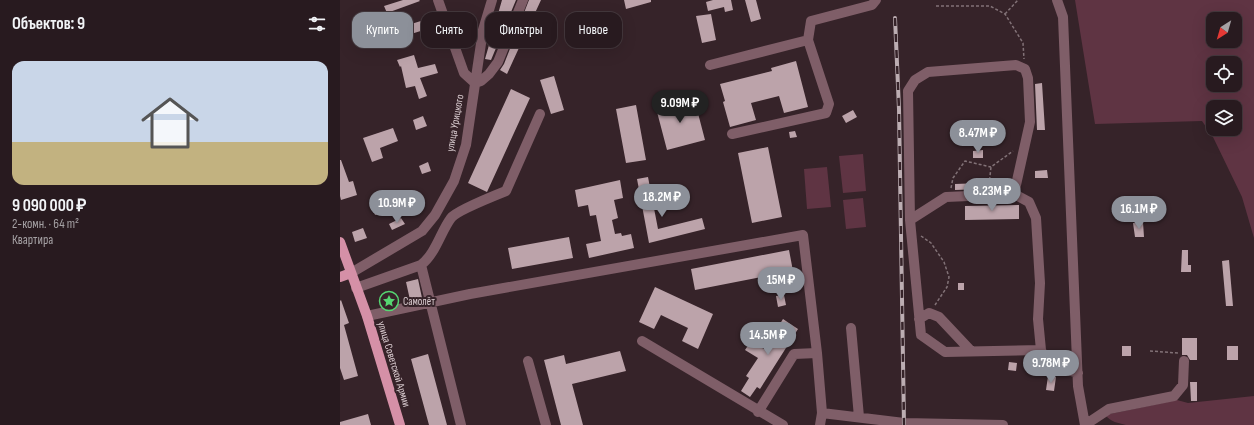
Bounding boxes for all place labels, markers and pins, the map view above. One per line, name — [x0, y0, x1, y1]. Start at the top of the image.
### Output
pin: 9.09M ₽ — [643, 90, 717, 124]
pin: 8.47M ₽ — [941, 120, 1015, 154]
pin: 8.23M ₽ — [955, 178, 1029, 212]
pin: 18.2M ₽ — [625, 184, 699, 218]
pin: 10.9M ₽ — [360, 190, 434, 224]
pin: 16.1M ₽ — [1102, 196, 1176, 230]
pin: 15M ₽ — [753, 267, 809, 301]
place icon: Самолёт — [378, 290, 400, 312]
place label: Самолёт — [403, 295, 435, 308]
pin: 14.5M ₽ — [731, 322, 805, 356]
pin: 9.78M ₽ — [1014, 350, 1088, 384]

